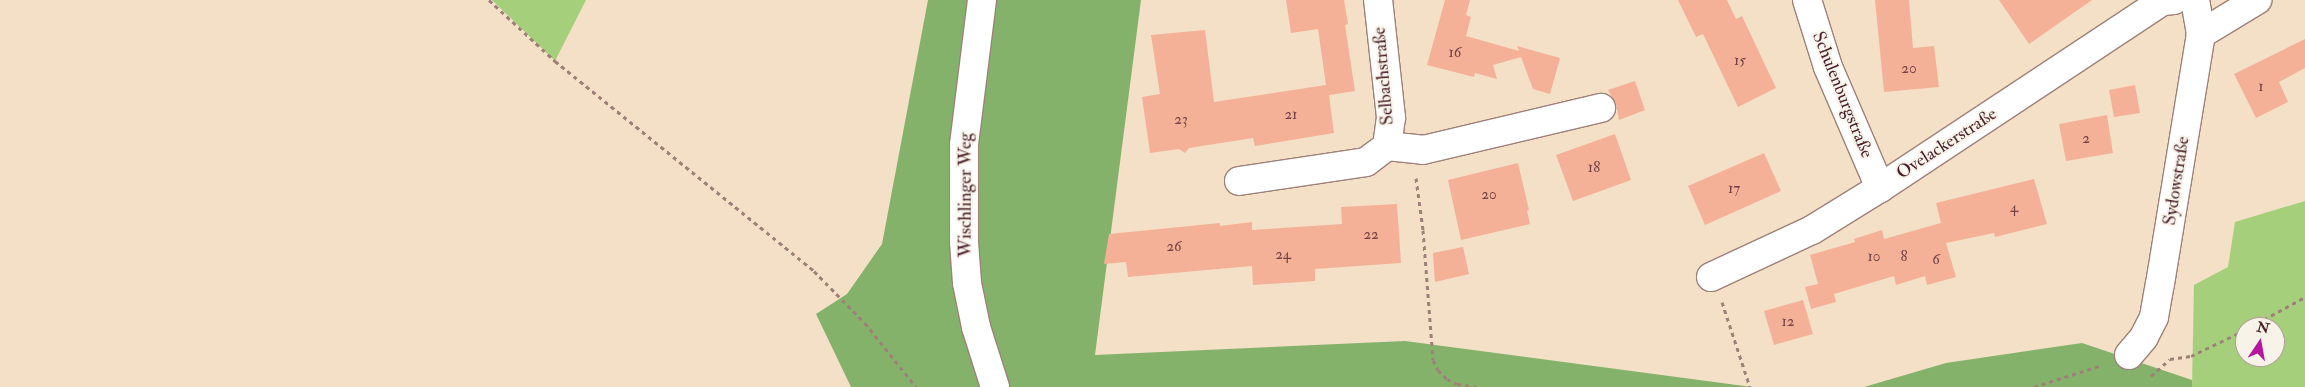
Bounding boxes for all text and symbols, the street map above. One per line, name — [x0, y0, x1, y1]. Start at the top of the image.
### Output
street label: Selbachstraße — [1369, 26, 1399, 126]
street label: Schulenburgstraße — [1807, 29, 1877, 161]
house number: 16 — [1449, 44, 1461, 62]
house number: 15 — [1734, 52, 1746, 70]
house number: 20 — [1901, 60, 1917, 78]
house number: 1 — [2258, 78, 2264, 96]
street label: Ovelackerstraße — [1893, 104, 2001, 184]
house number: 21 — [1285, 106, 1297, 124]
house number: 23 — [1174, 111, 1188, 129]
house number: 2 — [2082, 130, 2090, 148]
street label: Wischlinger Weg — [955, 133, 977, 257]
street label: Sydowstraße — [2159, 135, 2195, 227]
house number: 18 — [1588, 159, 1600, 177]
house number: 17 — [1728, 180, 1740, 198]
house number: 20 — [1481, 186, 1497, 204]
house number: 4 — [2010, 199, 2018, 217]
house number: 22 — [1363, 226, 1379, 244]
house number: 26 — [1166, 238, 1182, 256]
house number: 24 — [1275, 246, 1291, 264]
house number: 10 — [1868, 248, 1880, 266]
house number: 8 — [1900, 248, 1908, 266]
house number: 6 — [1932, 251, 1940, 269]
house number: 12 — [1782, 313, 1794, 331]
north arrow — [2235, 317, 2285, 367]
text: N — [2255, 318, 2271, 337]

